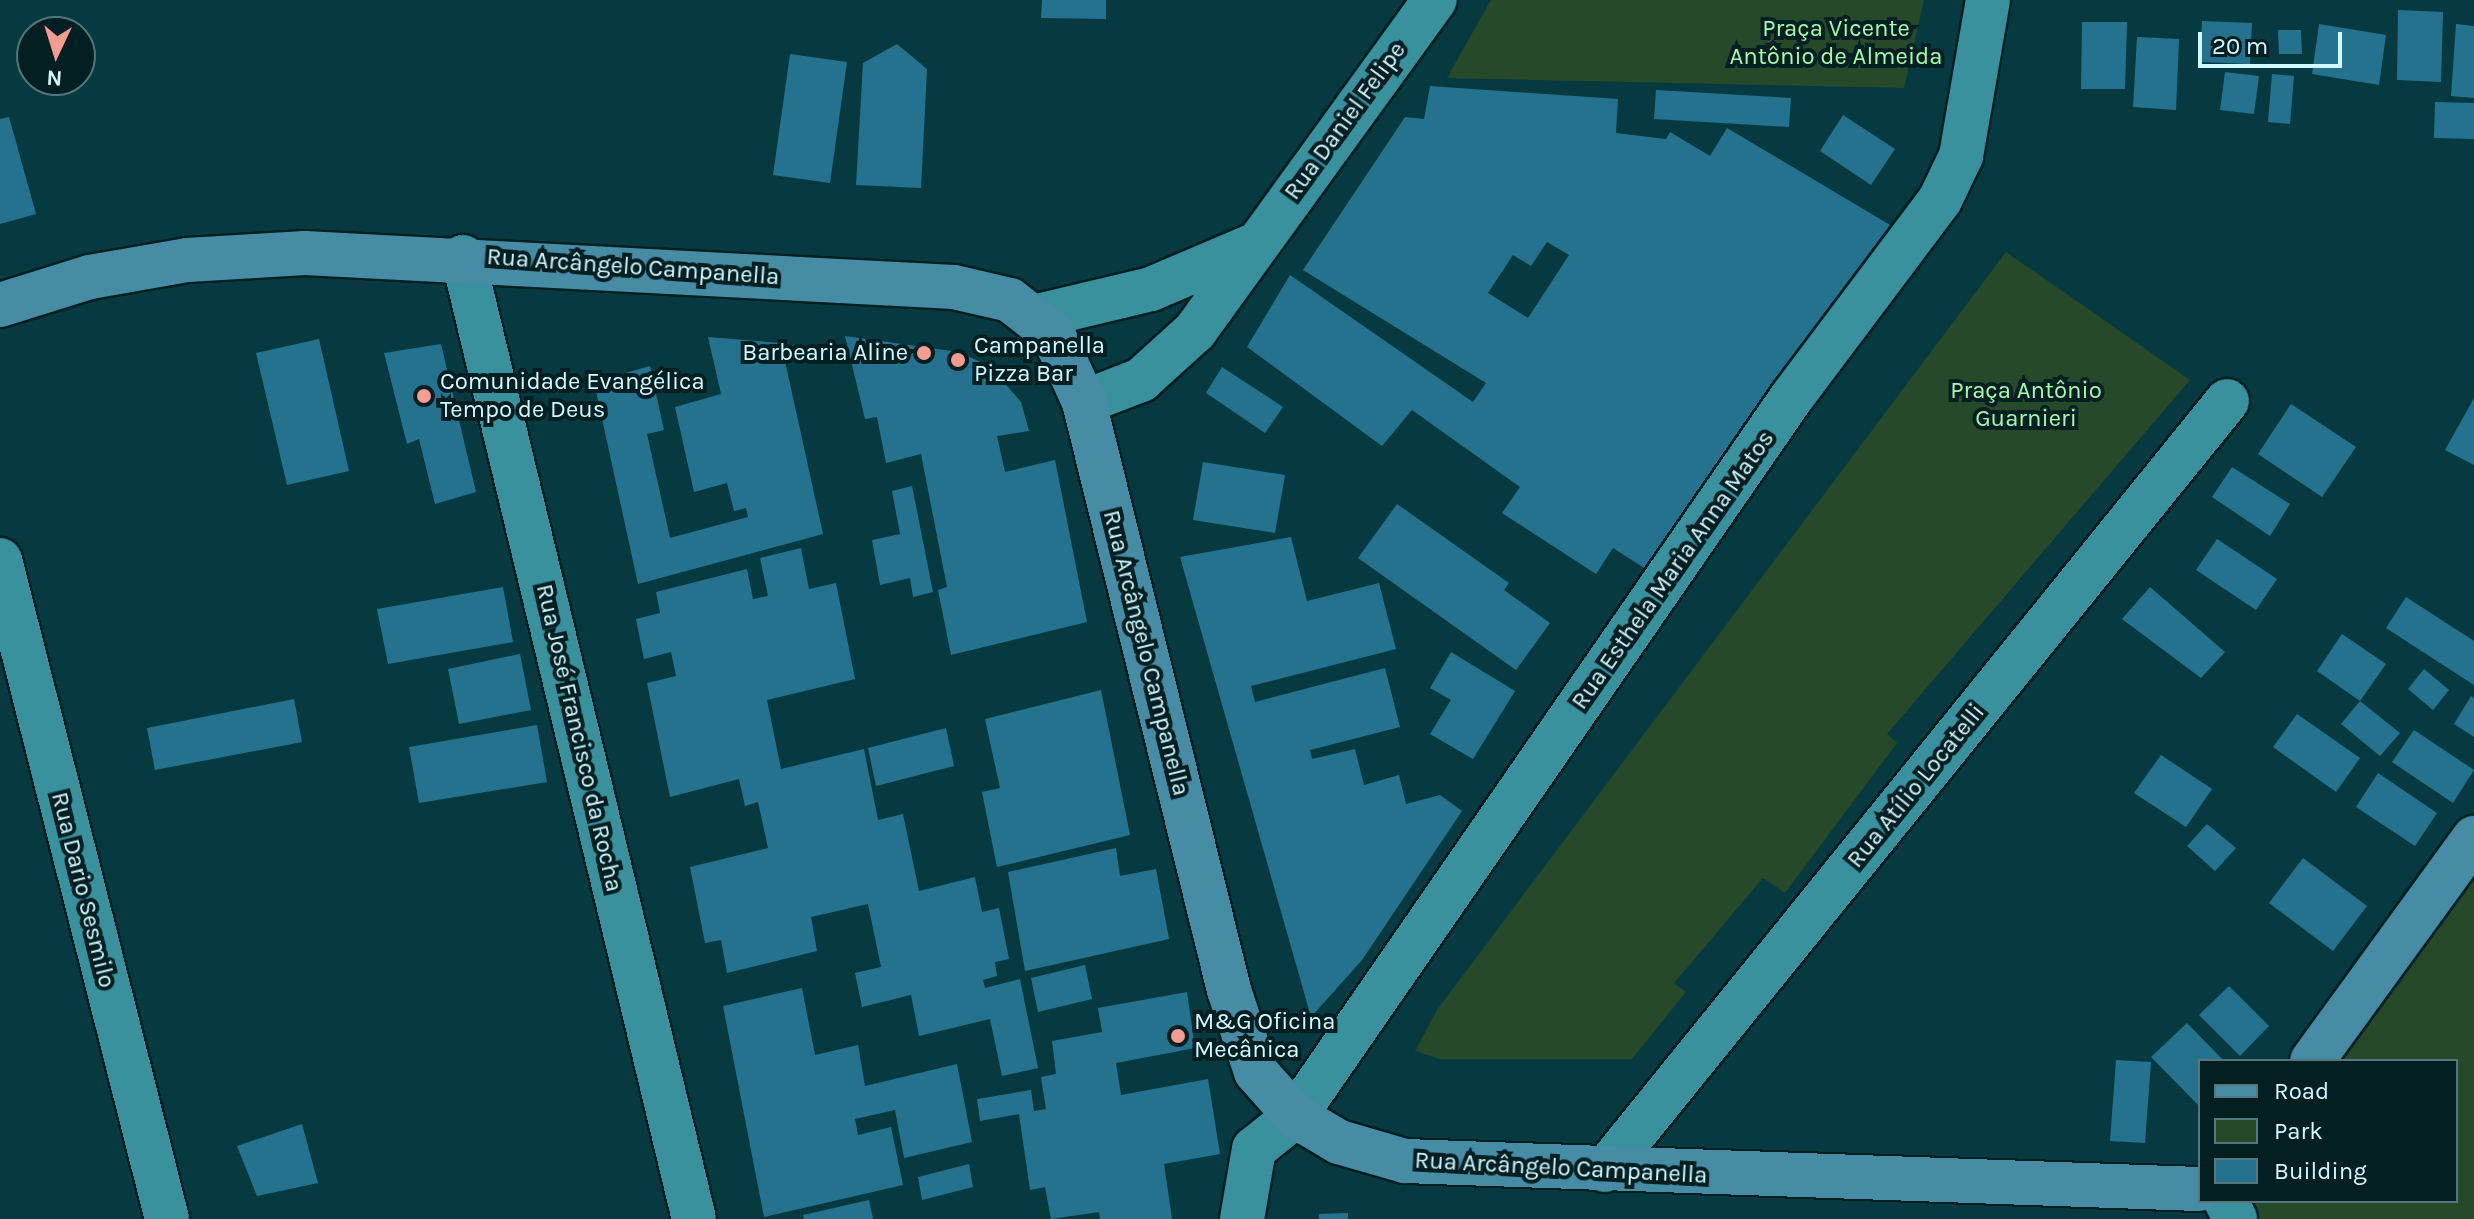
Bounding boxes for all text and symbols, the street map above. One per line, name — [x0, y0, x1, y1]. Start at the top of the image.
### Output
park label: Praça Vicente Antônio de Almeida — [1730, 15, 1942, 71]
north arrow — [16, 16, 96, 96]
scale bar — [2202, 16, 2346, 66]
text: 20 m — [2212, 32, 2268, 60]
street label: Rua Daniel Felipe — [1278, 36, 1412, 206]
text: N — [46, 64, 63, 91]
street label: Rua Arcângelo Campanella — [486, 242, 780, 292]
place label: Campanella Pizza Bar — [974, 332, 1105, 388]
place label: Barbearia Aline — [742, 339, 908, 367]
marker: Barbearia Aline — [915, 344, 933, 362]
marker: Campanella Pizza Bar — [949, 351, 967, 369]
place label: Comunidade Evangélica Tempo de Deus — [440, 368, 705, 424]
park label: Praça Antônio Guarnieri — [1950, 377, 2102, 433]
marker: Comunidade Evangélica Tempo de Deus — [415, 387, 433, 405]
street label: Rua Esthela Maria Anna Matos — [1565, 425, 1781, 715]
street label: Rua Arcângelo Campanella — [1097, 507, 1195, 799]
street label: Rua José Francisco da Rocha — [530, 581, 628, 895]
street label: Rua Atílio Locatelli — [1841, 698, 1991, 874]
street label: Rua Dario Sesmilo — [45, 789, 121, 991]
place label: M&G Oficina Mecânica — [1194, 1008, 1336, 1064]
marker: M&G Oficina Mecânica — [1169, 1027, 1187, 1045]
legend — [2198, 1059, 2458, 1203]
text: Road — [2274, 1077, 2329, 1105]
text: Park — [2274, 1117, 2323, 1145]
street label: Rua Arcângelo Campanella — [1414, 1146, 1708, 1190]
text: Building — [2274, 1157, 2367, 1185]

